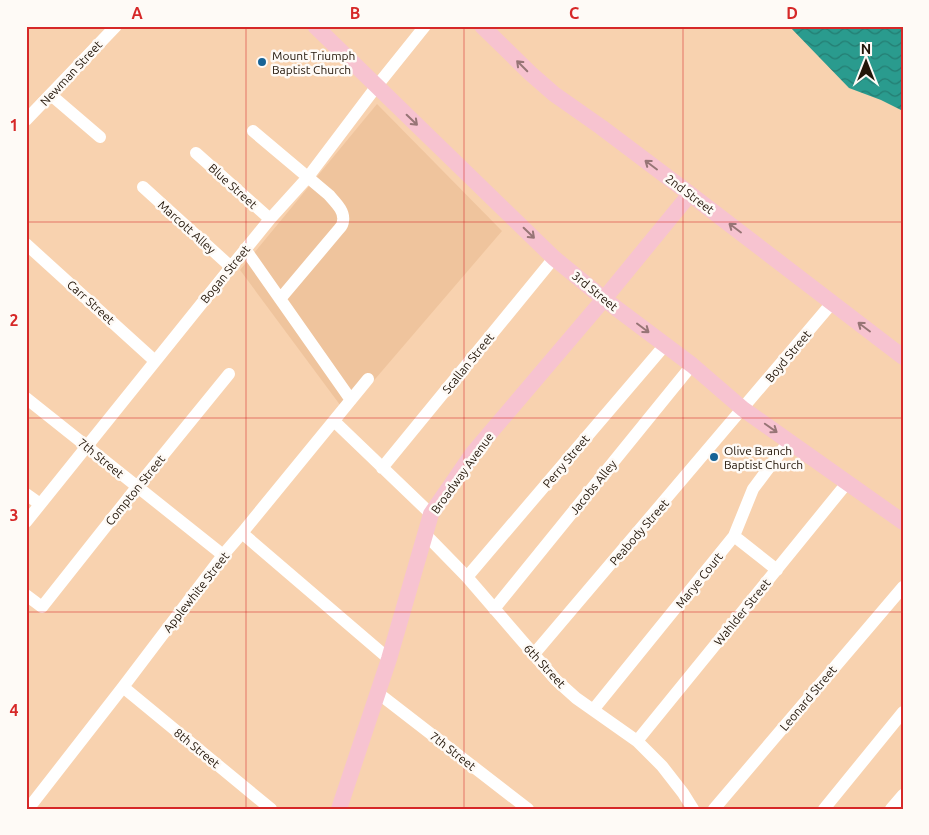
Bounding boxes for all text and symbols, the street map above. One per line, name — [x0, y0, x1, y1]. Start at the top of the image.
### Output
text: A — [131, 4, 143, 22]
text: B — [350, 4, 360, 22]
text: C — [569, 4, 579, 22]
text: D — [786, 4, 798, 22]
street label: Newman Street — [38, 38, 105, 108]
north arrow — [842, 38, 892, 88]
text: N — [861, 41, 871, 57]
place label: Mount Triumph Baptist Church — [272, 49, 355, 76]
marker: Mount Triumph Baptist Church — [256, 56, 268, 68]
one-way arrow — [516, 60, 528, 72]
one-way arrow — [405, 114, 418, 126]
text: 1 — [9, 116, 19, 134]
one-way arrow — [645, 159, 658, 170]
street label: Blue Street — [206, 161, 260, 211]
street label: 2nd Street — [663, 172, 717, 216]
street label: Marcott Alley — [156, 198, 218, 256]
one-way arrow — [729, 223, 742, 234]
one-way arrow — [522, 227, 535, 239]
street label: Bogan Street — [198, 242, 253, 306]
street label: 3rd Street — [570, 269, 621, 313]
street label: Carr Street — [65, 277, 117, 327]
text: 2 — [9, 311, 19, 329]
one-way arrow — [858, 322, 871, 333]
one-way arrow — [636, 323, 649, 334]
street label: Boyd Street — [763, 327, 814, 385]
street label: Scallan Street — [440, 330, 496, 396]
one-way arrow — [764, 423, 778, 433]
street label: Broadway Avenue — [428, 430, 496, 516]
street label: Perry Street — [540, 432, 592, 490]
street label: 7th Street — [76, 436, 127, 480]
place label: Olive Branch Baptist Church — [724, 444, 803, 471]
marker: Olive Branch Baptist Church — [708, 451, 720, 463]
street label: Compton Street — [103, 452, 167, 528]
street label: Jacobs Alley — [567, 457, 619, 517]
street label: Peabody Street — [607, 496, 671, 568]
text: 3 — [9, 506, 19, 524]
street label: Applewhite Street — [161, 549, 232, 635]
street label: Marye Court — [673, 550, 725, 610]
street label: Wahlder Street — [711, 576, 773, 648]
street label: 6th Street — [522, 642, 569, 691]
street label: Leonard Street — [777, 663, 839, 733]
text: 4 — [9, 701, 19, 719]
street label: 8th Street — [172, 726, 223, 770]
street label: 7th Street — [427, 729, 479, 773]

